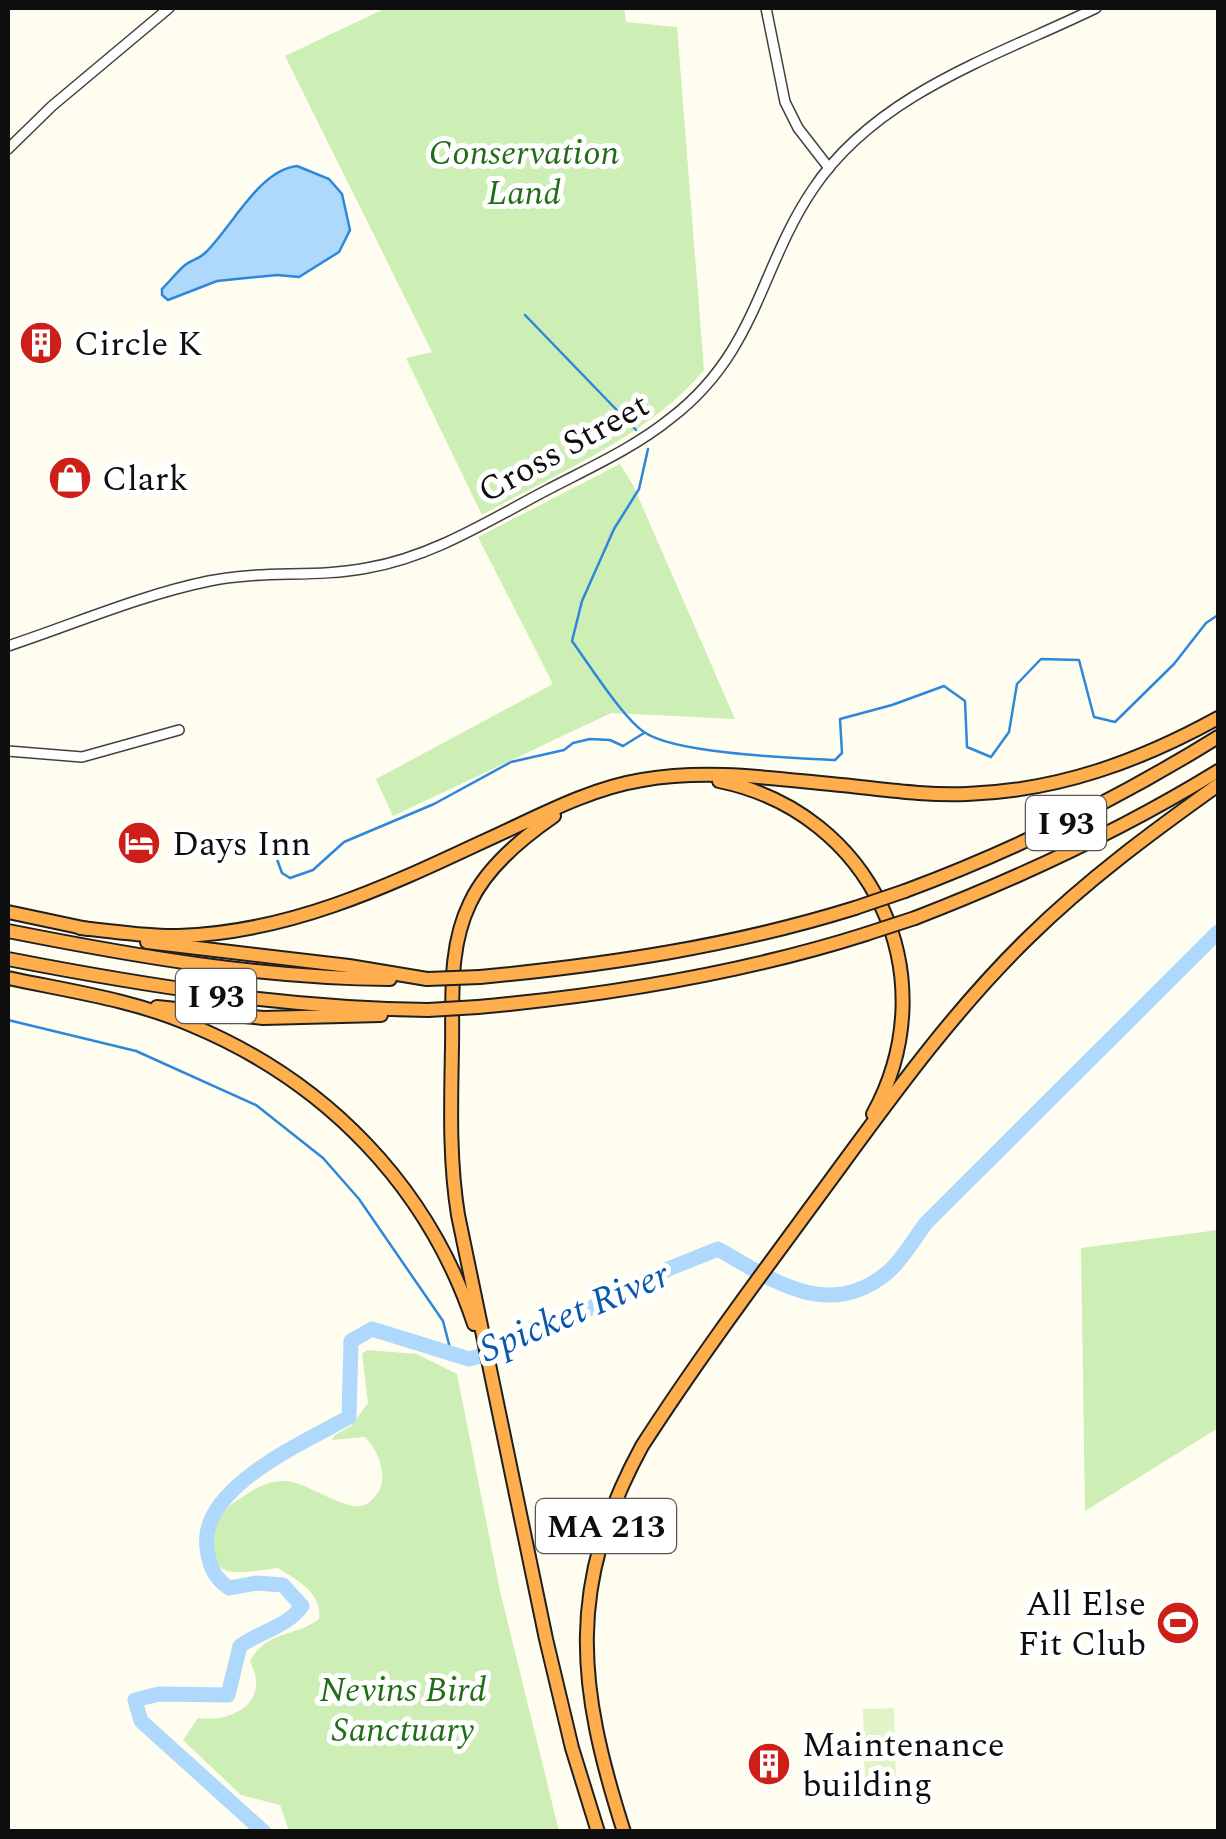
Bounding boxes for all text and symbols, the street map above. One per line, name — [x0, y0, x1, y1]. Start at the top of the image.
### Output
park label: Conservation Land — [429, 127, 619, 220]
place label: Circle K — [74, 318, 202, 371]
building icon: Circle K — [18, 320, 64, 366]
street label: Cross Street — [468, 379, 659, 517]
place label: Clark — [102, 453, 188, 506]
shop icon: Clark — [47, 455, 93, 501]
road number: I 93 — [1026, 796, 1106, 850]
place label: Days Inn — [172, 818, 311, 871]
hotel icon: Days Inn — [116, 820, 162, 866]
road number: I 93 — [176, 969, 256, 1023]
water label: Spicket River — [471, 1246, 680, 1379]
road number: MA 213 — [536, 1499, 676, 1553]
place label: All Else Fit Club — [1018, 1578, 1146, 1671]
sports icon: All Else Fit Club — [1155, 1600, 1201, 1646]
park label: Nevins Bird Sanctuary — [319, 1664, 487, 1757]
place label: Maintenance building — [802, 1719, 1005, 1812]
building icon: Maintenance building — [746, 1741, 792, 1787]

